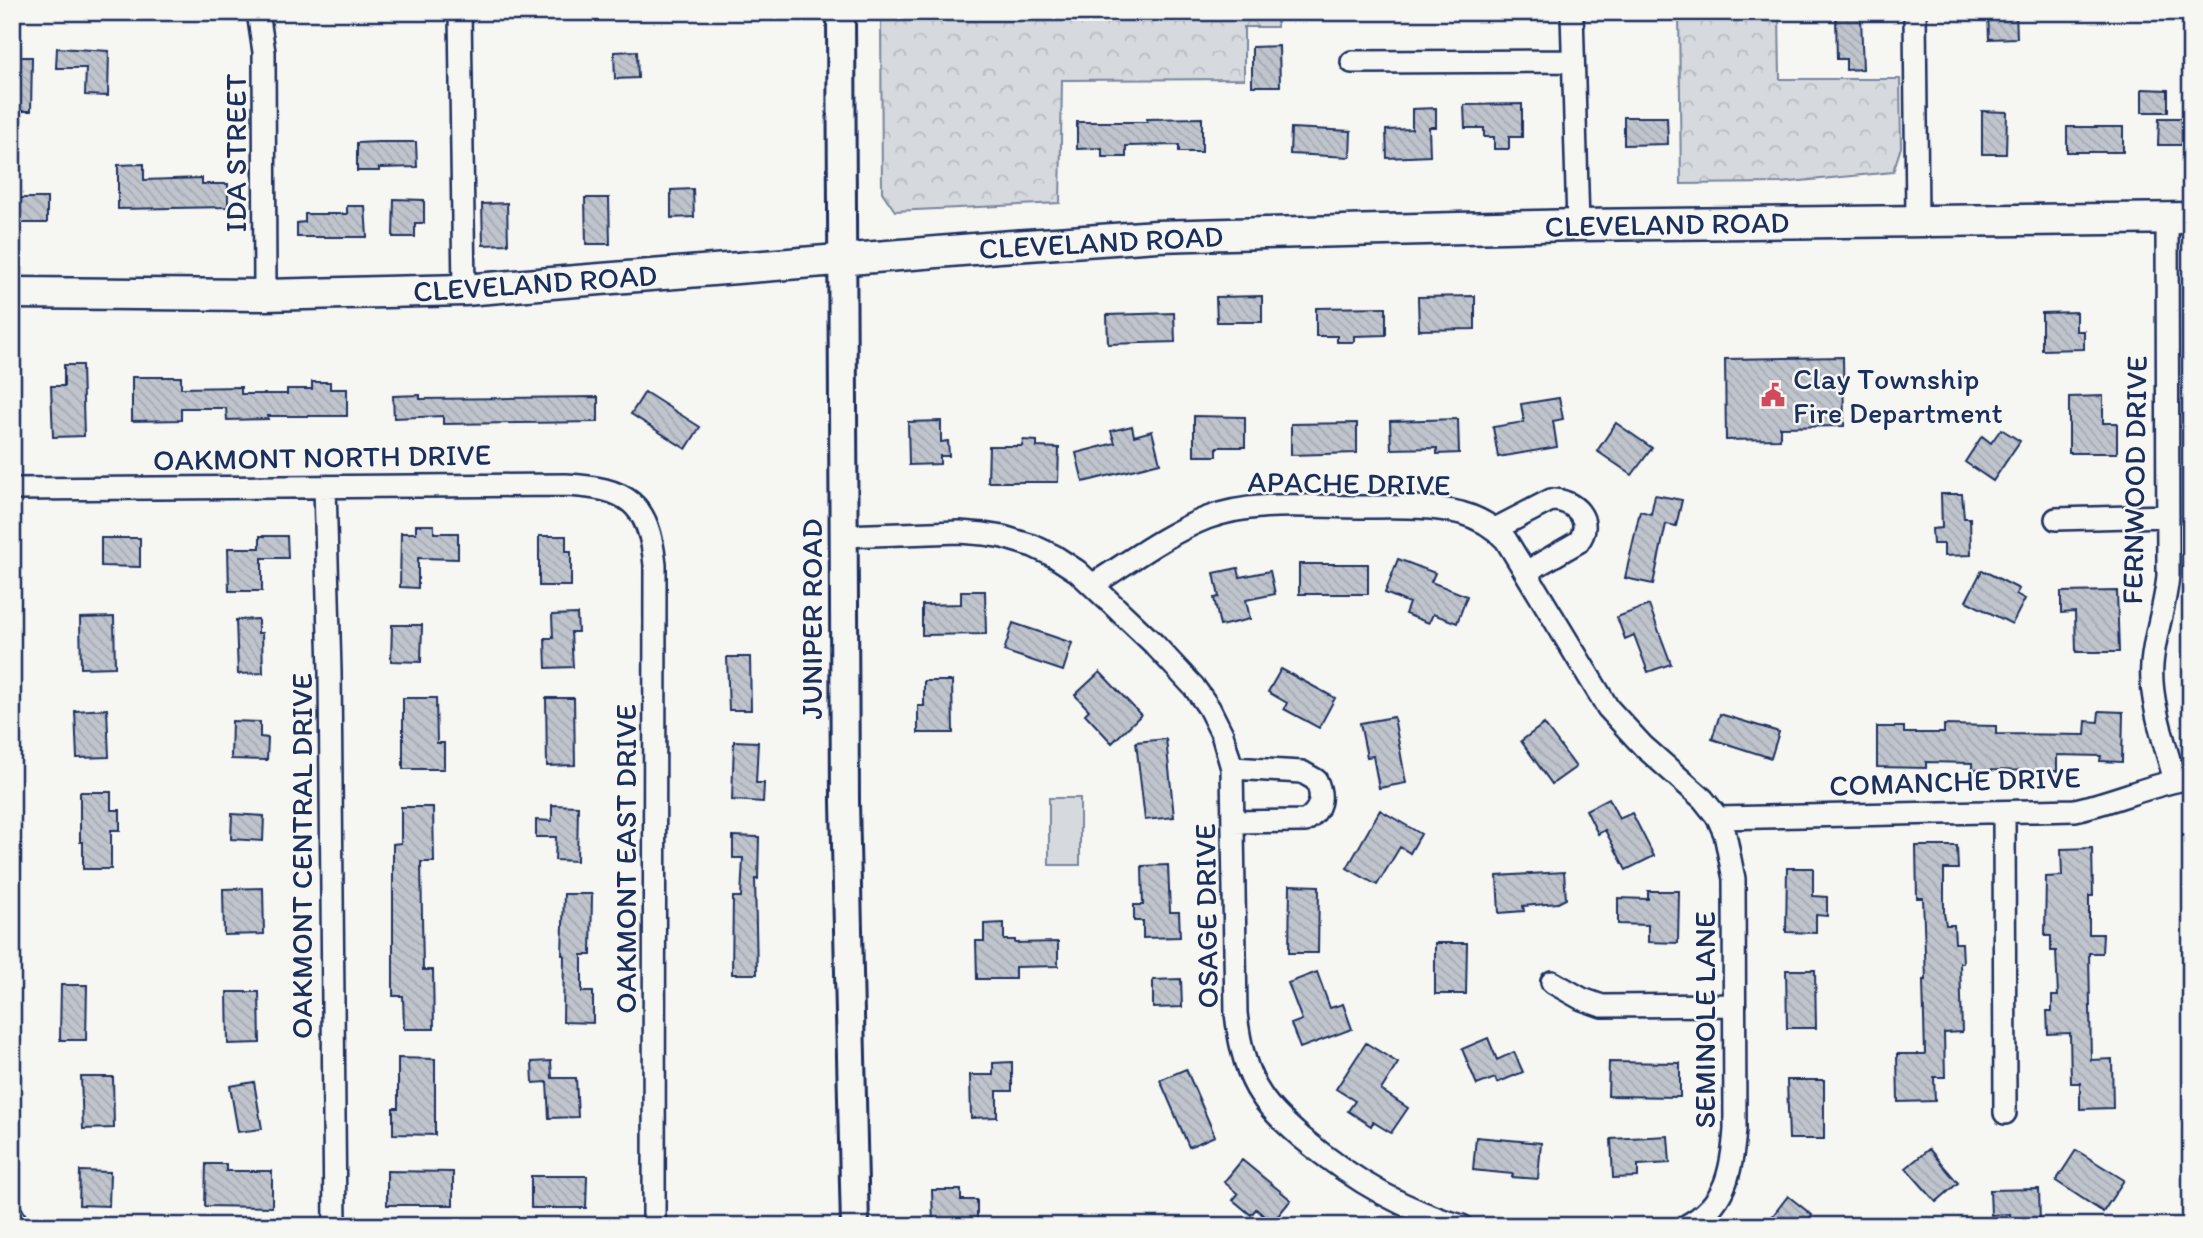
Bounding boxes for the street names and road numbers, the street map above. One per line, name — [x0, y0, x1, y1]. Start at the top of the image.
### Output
street label: IDA STREET — [217, 73, 254, 232]
street label: CLEVELAND ROAD — [1544, 203, 1790, 245]
street label: CLEVELAND ROAD — [978, 217, 1224, 267]
street label: CLEVELAND ROAD — [412, 256, 658, 310]
street label: FERNWOOD DRIVE — [2113, 355, 2155, 605]
street label: OAKMONT NORTH DRIVE — [153, 436, 491, 478]
street label: APACHE DRIVE — [1247, 463, 1451, 503]
street label: JUNIPER ROAD — [793, 518, 830, 720]
street label: OAKMONT CENTRAL DRIVE — [283, 673, 320, 1039]
street label: OAKMONT EAST DRIVE — [607, 704, 644, 1014]
street label: COMANCHE DRIVE — [1829, 758, 2081, 804]
street label: OSAGE DRIVE — [1186, 823, 1226, 1009]
street label: SEMINOLE LANE — [1686, 911, 1723, 1129]

